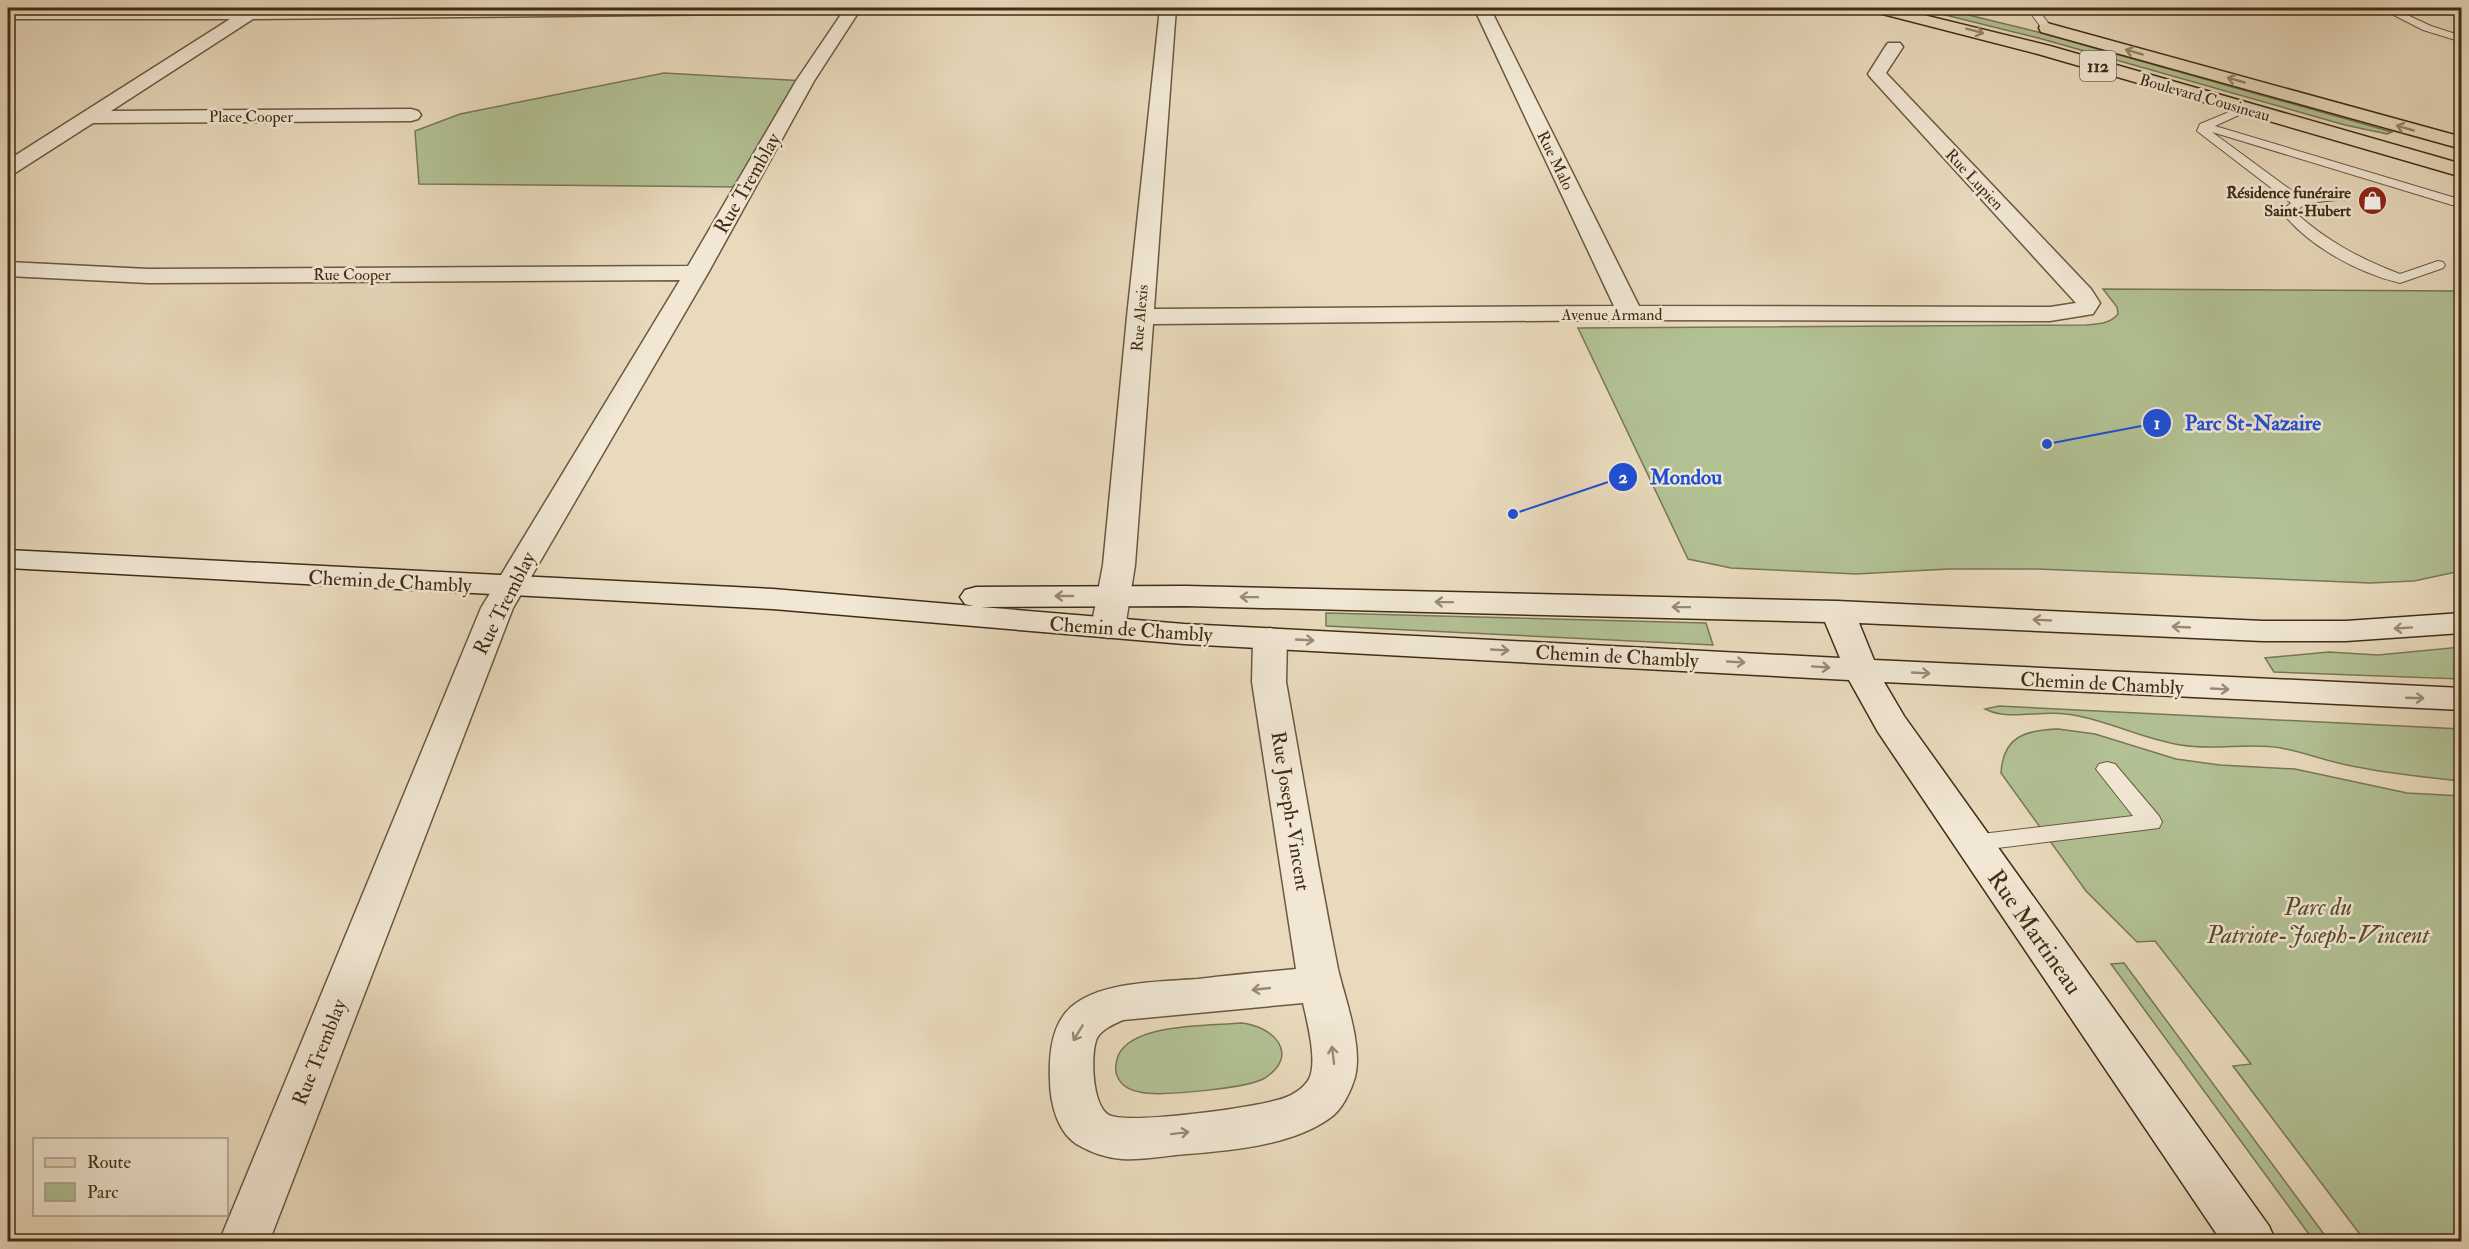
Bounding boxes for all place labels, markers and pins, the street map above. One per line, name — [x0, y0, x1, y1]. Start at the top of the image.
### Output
place label: Résidence funéraire Saint-Hubert — [2226, 183, 2352, 221]
shop icon: Résidence funéraire Saint-Hubert — [2356, 185, 2388, 217]
callout: Parc St-Nazaire — [2142, 403, 2333, 442]
callout: Mondou — [1608, 457, 1734, 496]

